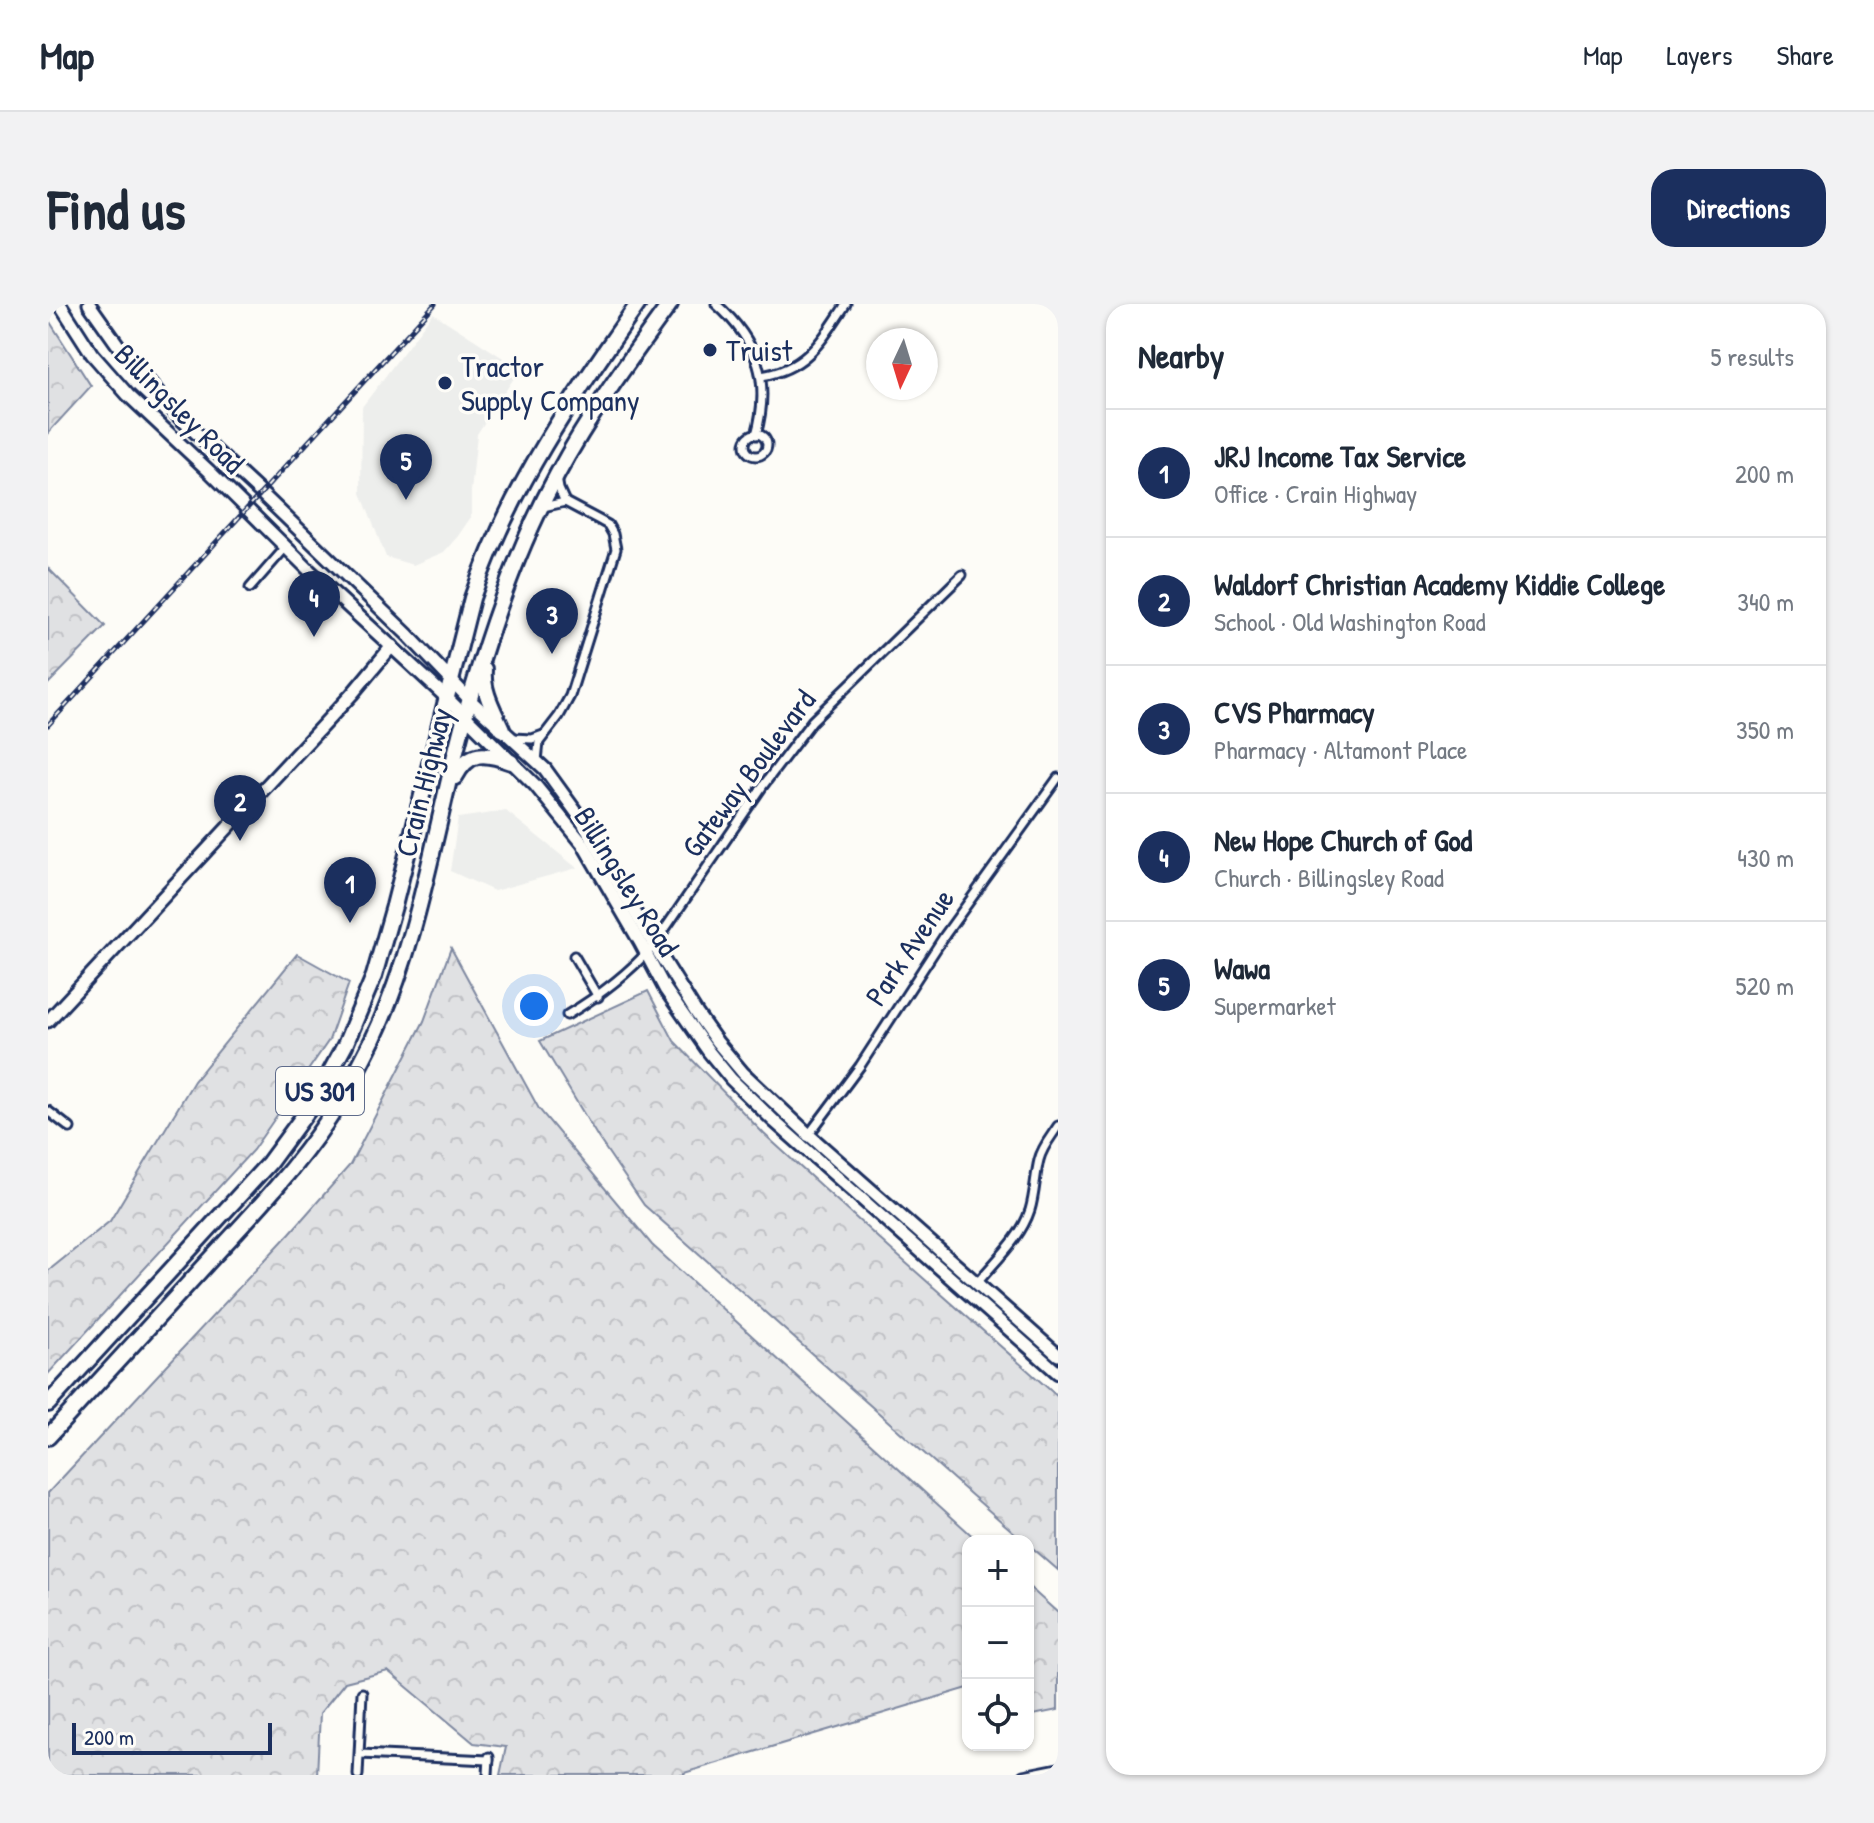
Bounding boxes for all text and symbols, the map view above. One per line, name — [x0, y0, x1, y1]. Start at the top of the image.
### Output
text: Map — [40, 29, 94, 81]
text: Map — [1583, 36, 1623, 74]
text: Layers — [1667, 36, 1732, 74]
text: Share — [1776, 36, 1834, 74]
button: Directions — [1651, 169, 1826, 247]
text: Find us — [48, 171, 186, 246]
north arrow — [866, 328, 938, 400]
place label: Truist — [726, 330, 793, 370]
text: Nearby — [1138, 333, 1224, 379]
street label: Billingsley Road — [106, 334, 254, 482]
text: 5 results — [1710, 339, 1794, 374]
marker: Truist — [701, 341, 719, 359]
place label: Tractor Supply Company — [461, 346, 640, 420]
marker: Tractor Supply Company — [436, 374, 454, 392]
pin: 5 — [380, 434, 432, 500]
text: JRJ Income Tax Service — [1214, 436, 1466, 476]
text: 1 — [1159, 456, 1169, 491]
text: 200 m — [1735, 456, 1794, 491]
text: Office · Crain Highway — [1214, 476, 1417, 511]
text: Waldorf Christian Academy Kiddie College — [1214, 564, 1665, 604]
pin: 4 — [288, 571, 340, 637]
text: 2 — [1158, 584, 1170, 619]
text: 340 m — [1737, 584, 1794, 619]
pin: 3 — [526, 588, 578, 654]
text: School · Old Washington Road — [1214, 604, 1486, 639]
street label: Gateway Boulevard — [672, 681, 824, 865]
text: CVS Pharmacy — [1214, 692, 1375, 732]
street label: Crain Highway — [385, 703, 461, 861]
text: 3 — [1158, 712, 1170, 747]
text: 350 m — [1736, 712, 1794, 747]
text: Pharmacy · Altamont Place — [1214, 732, 1467, 767]
pin: 2 — [214, 775, 266, 841]
street label: Billingsley Road — [565, 799, 689, 963]
text: New Hope Church of God — [1214, 820, 1472, 860]
text: 4 — [1159, 840, 1169, 875]
text: 430 m — [1737, 840, 1794, 875]
pin: 1 — [324, 857, 376, 923]
text: Church · Billingsley Road — [1214, 860, 1444, 895]
street label: Park Avenue — [855, 881, 963, 1013]
text: Wawa — [1214, 948, 1270, 988]
text: 5 — [1159, 968, 1170, 1003]
text: 520 m — [1736, 968, 1794, 1003]
your location — [514, 986, 554, 1026]
text: Supermarket — [1214, 988, 1336, 1023]
road number: US 301 — [276, 1067, 364, 1115]
map controls — [962, 1535, 1034, 1751]
button: + — [962, 1535, 1034, 1607]
button: − — [962, 1607, 1034, 1679]
button: locate — [962, 1679, 1034, 1751]
scale bar — [72, 1719, 272, 1755]
text: 200 m — [84, 1722, 134, 1752]

